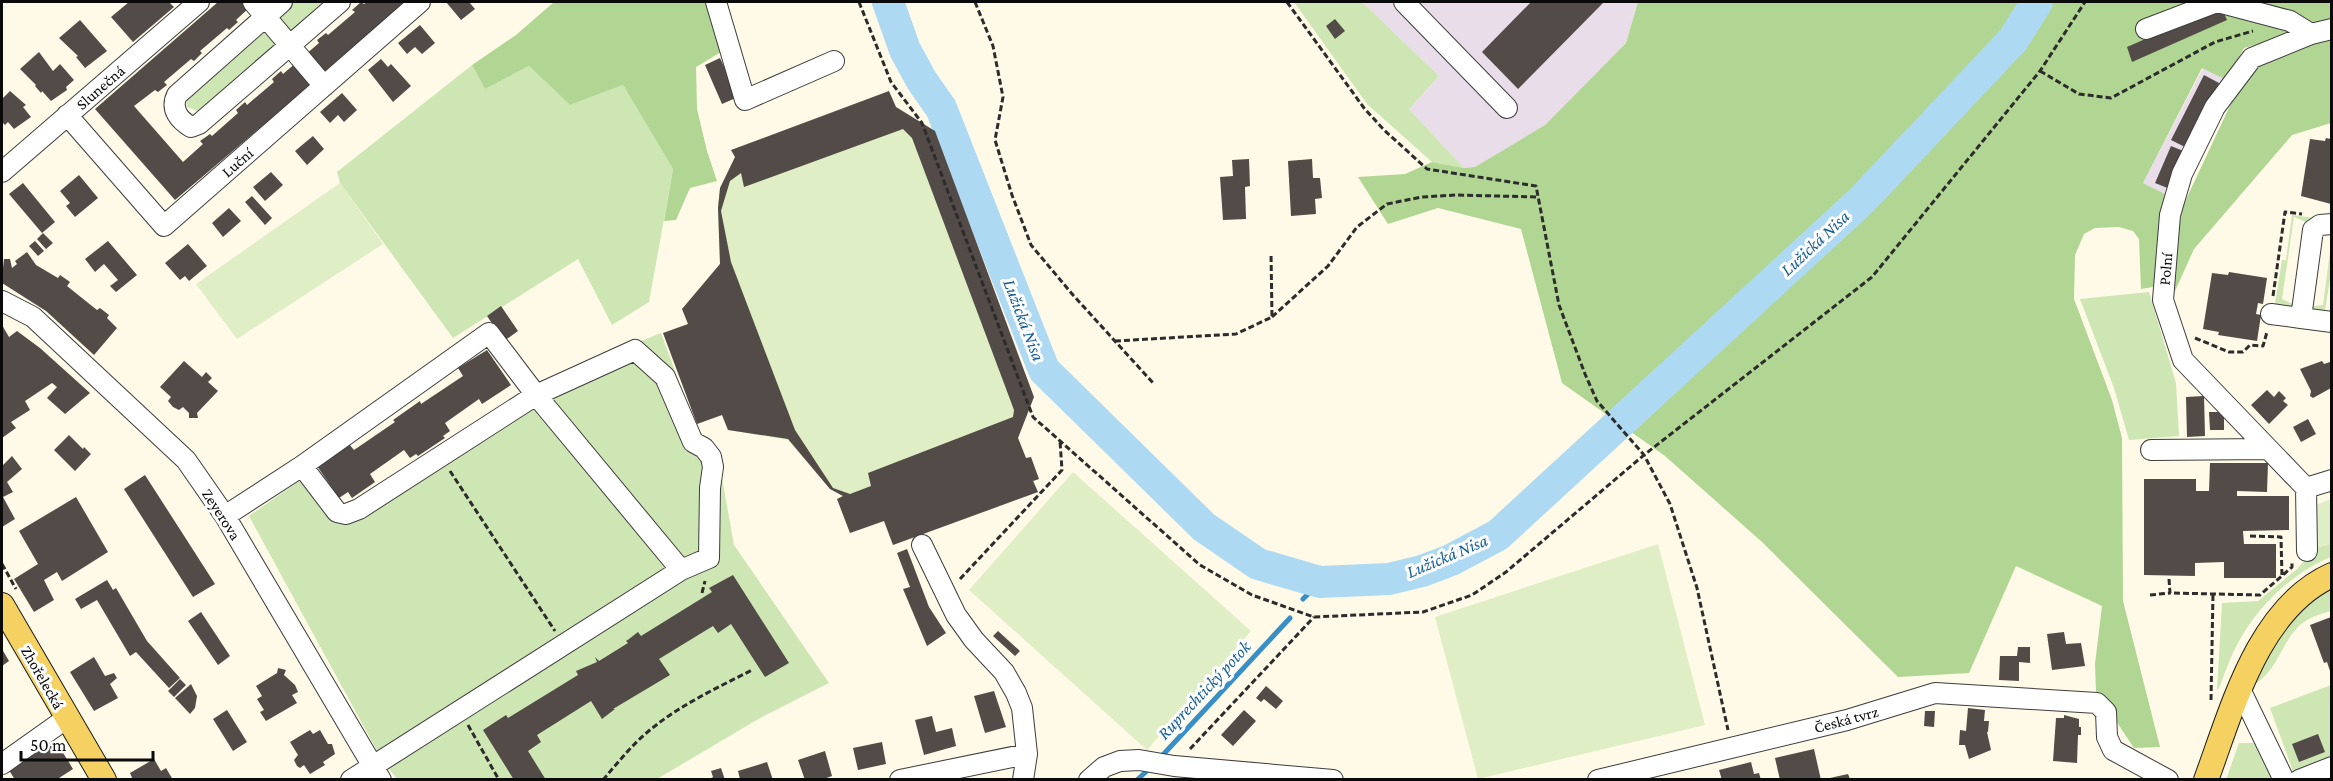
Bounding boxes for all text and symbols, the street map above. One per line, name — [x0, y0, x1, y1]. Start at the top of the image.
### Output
street label: Slunečná — [73, 61, 128, 113]
street label: Luční — [218, 144, 257, 181]
water label: Lužická Nisa — [1777, 206, 1854, 280]
street label: Polní — [2156, 251, 2175, 286]
water label: Lužická Nisa — [999, 276, 1049, 364]
street label: Zeyerova — [198, 486, 245, 544]
water label: Lužická Nisa — [1403, 530, 1491, 582]
water label: Ruprechtický potok — [1153, 636, 1255, 743]
street label: Zhořelecká — [18, 643, 68, 712]
street label: Česká tvrz — [1812, 703, 1880, 736]
scale bar — [21, 724, 153, 762]
text: 50 m — [30, 735, 67, 755]

